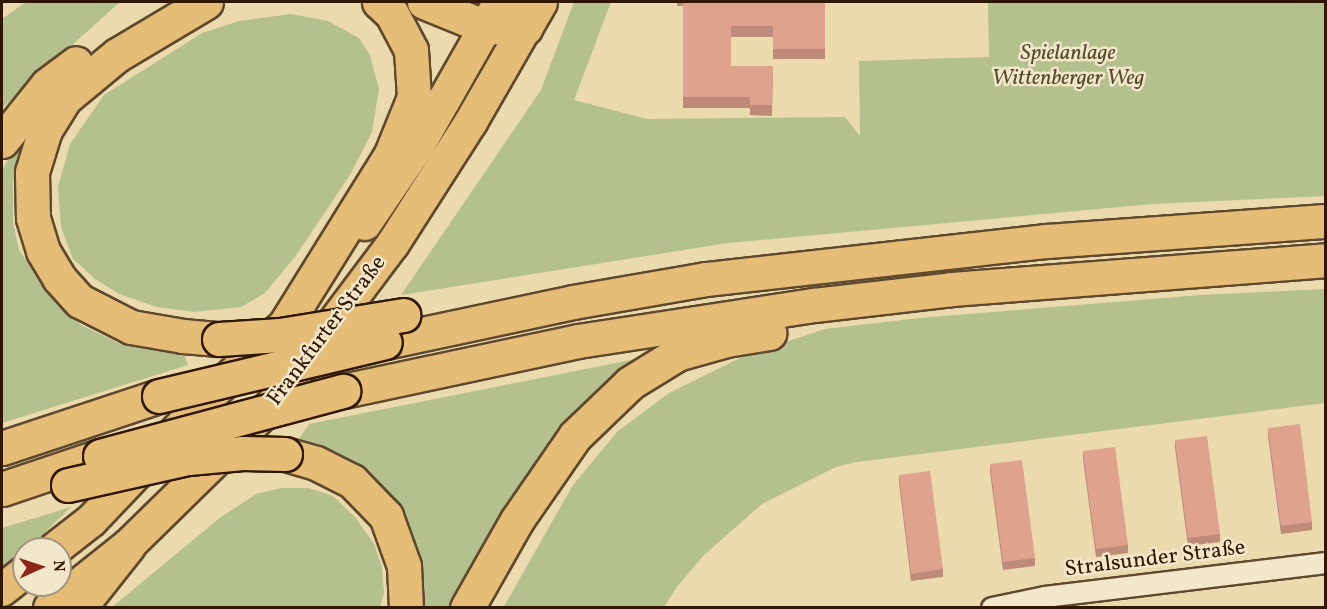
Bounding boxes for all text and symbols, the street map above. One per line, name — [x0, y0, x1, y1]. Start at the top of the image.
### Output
park label: Spielanlage Wittenberger Weg — [992, 40, 1144, 92]
street label: Frankfurter Straße — [262, 251, 392, 411]
street label: Stralsunder Straße — [1063, 535, 1247, 583]
north arrow — [12, 537, 72, 597]
text: N — [47, 560, 69, 573]

